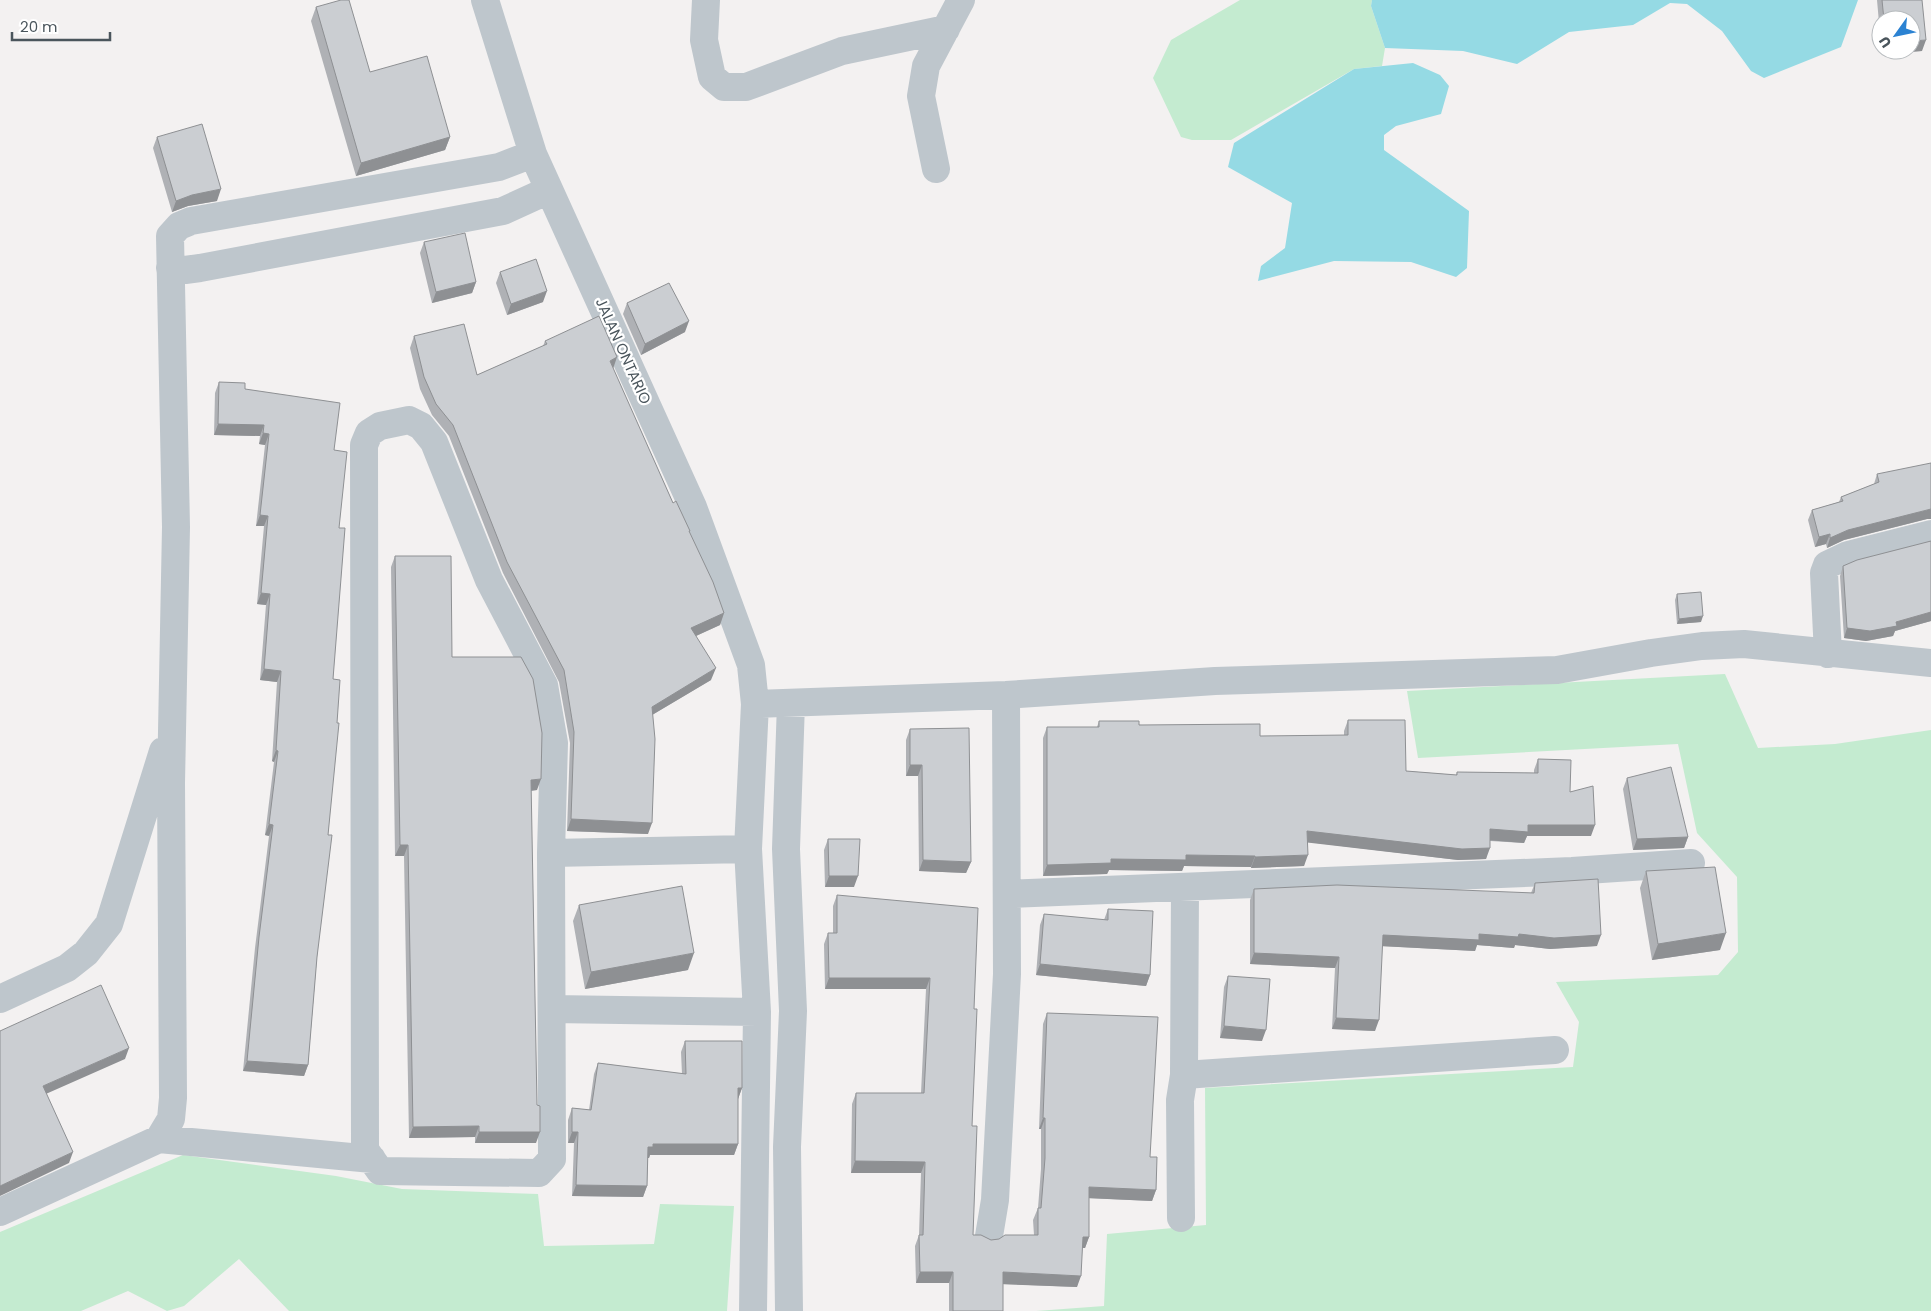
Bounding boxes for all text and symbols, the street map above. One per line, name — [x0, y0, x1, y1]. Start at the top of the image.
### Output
scale bar — [12, 10, 110, 42]
north arrow — [1871, 10, 1921, 60]
text: 20 m — [20, 16, 58, 37]
text: U — [1874, 32, 1896, 52]
street label: JALAN ONTARIO — [591, 294, 656, 407]

